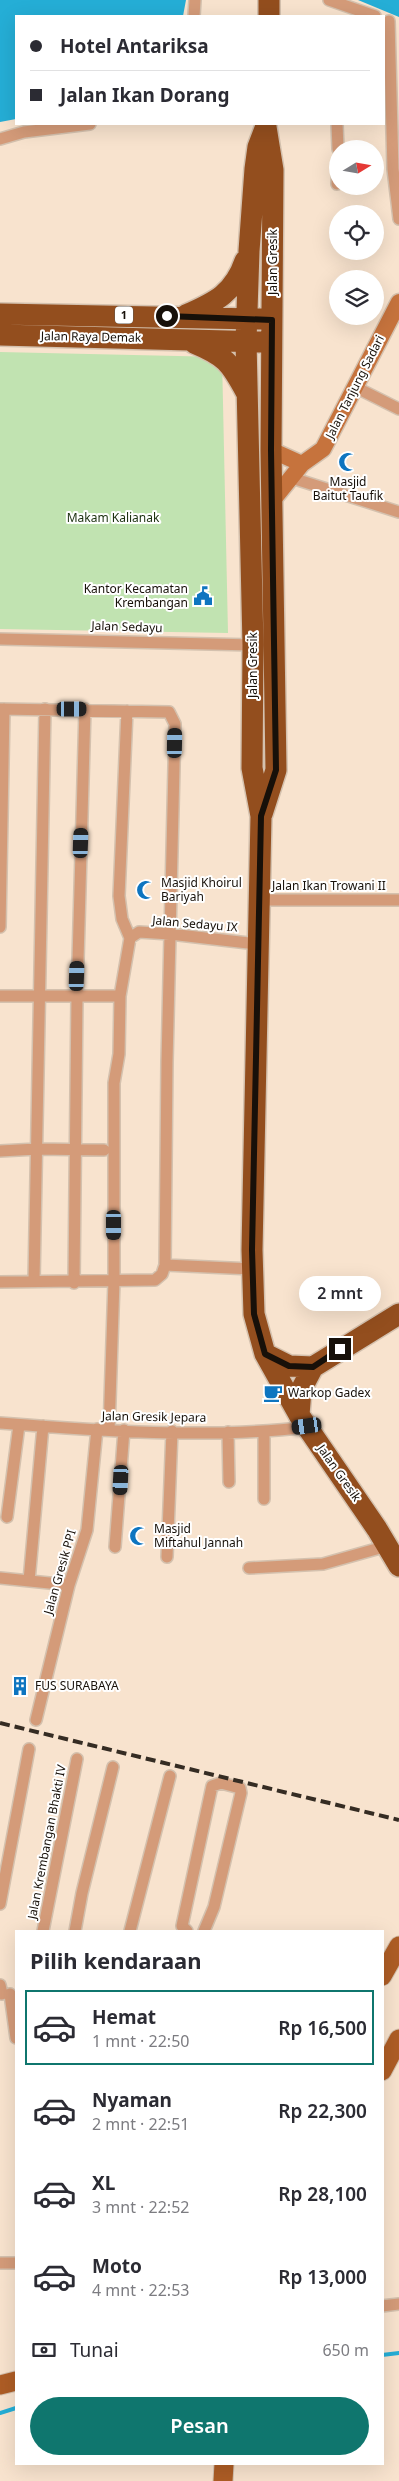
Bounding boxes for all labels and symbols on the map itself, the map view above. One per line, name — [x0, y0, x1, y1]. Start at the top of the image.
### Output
north arrow — [329, 140, 384, 195]
street label: Jalan Gresik — [264, 228, 281, 296]
route start — [156, 305, 178, 327]
road number: 1 — [115, 306, 133, 324]
street label: Jalan Raya Demak — [40, 327, 142, 346]
street label: Jalan Tanjung Sadari — [321, 332, 388, 442]
mosque icon: Masjid Baitut Taufik — [337, 451, 359, 473]
place label: Masjid Baitut Taufik — [313, 473, 384, 504]
park label: Makam Kalianak — [67, 509, 160, 526]
place label: Kantor Kecamatan Krembangan — [84, 580, 188, 611]
public building icon: Kantor Kecamatan Krembangan — [192, 585, 214, 607]
street label: Jalan Sedayu — [90, 617, 163, 636]
street label: Jalan Gresik — [244, 631, 261, 699]
car — [57, 702, 87, 717]
car — [167, 728, 182, 758]
car — [72, 828, 89, 858]
place label: Masjid Khoirul Bariyah — [161, 874, 242, 905]
street label: Jalan Ikan Trowani II — [271, 877, 386, 894]
mosque icon: Masjid Khoirul Bariyah — [135, 879, 157, 901]
street label: Jalan Sedayu IX — [151, 911, 238, 936]
car — [68, 961, 85, 991]
car — [106, 1210, 121, 1240]
callout: 2 mnt — [299, 1276, 381, 1312]
route end — [329, 1338, 351, 1360]
cafe icon: Warkop Gadex — [262, 1382, 284, 1404]
place label: Warkop Gadex — [288, 1384, 371, 1401]
street label: Jalan Gresik Jepara — [101, 1407, 206, 1426]
car — [291, 1416, 322, 1436]
street label: Jalan Gresik — [313, 1440, 366, 1505]
car — [112, 1465, 129, 1495]
place label: Masjid Miftahul Jannah — [154, 1520, 243, 1551]
mosque icon: Masjid Miftahul Jannah — [128, 1525, 150, 1547]
street label: Jalan Gresik PPI — [39, 1527, 80, 1617]
building icon: FUS SURABAYA — [9, 1675, 31, 1697]
place label: FUS SURABAYA — [35, 1677, 119, 1694]
street label: Jalan Krembangan Bhakti IV — [23, 1763, 70, 1921]

